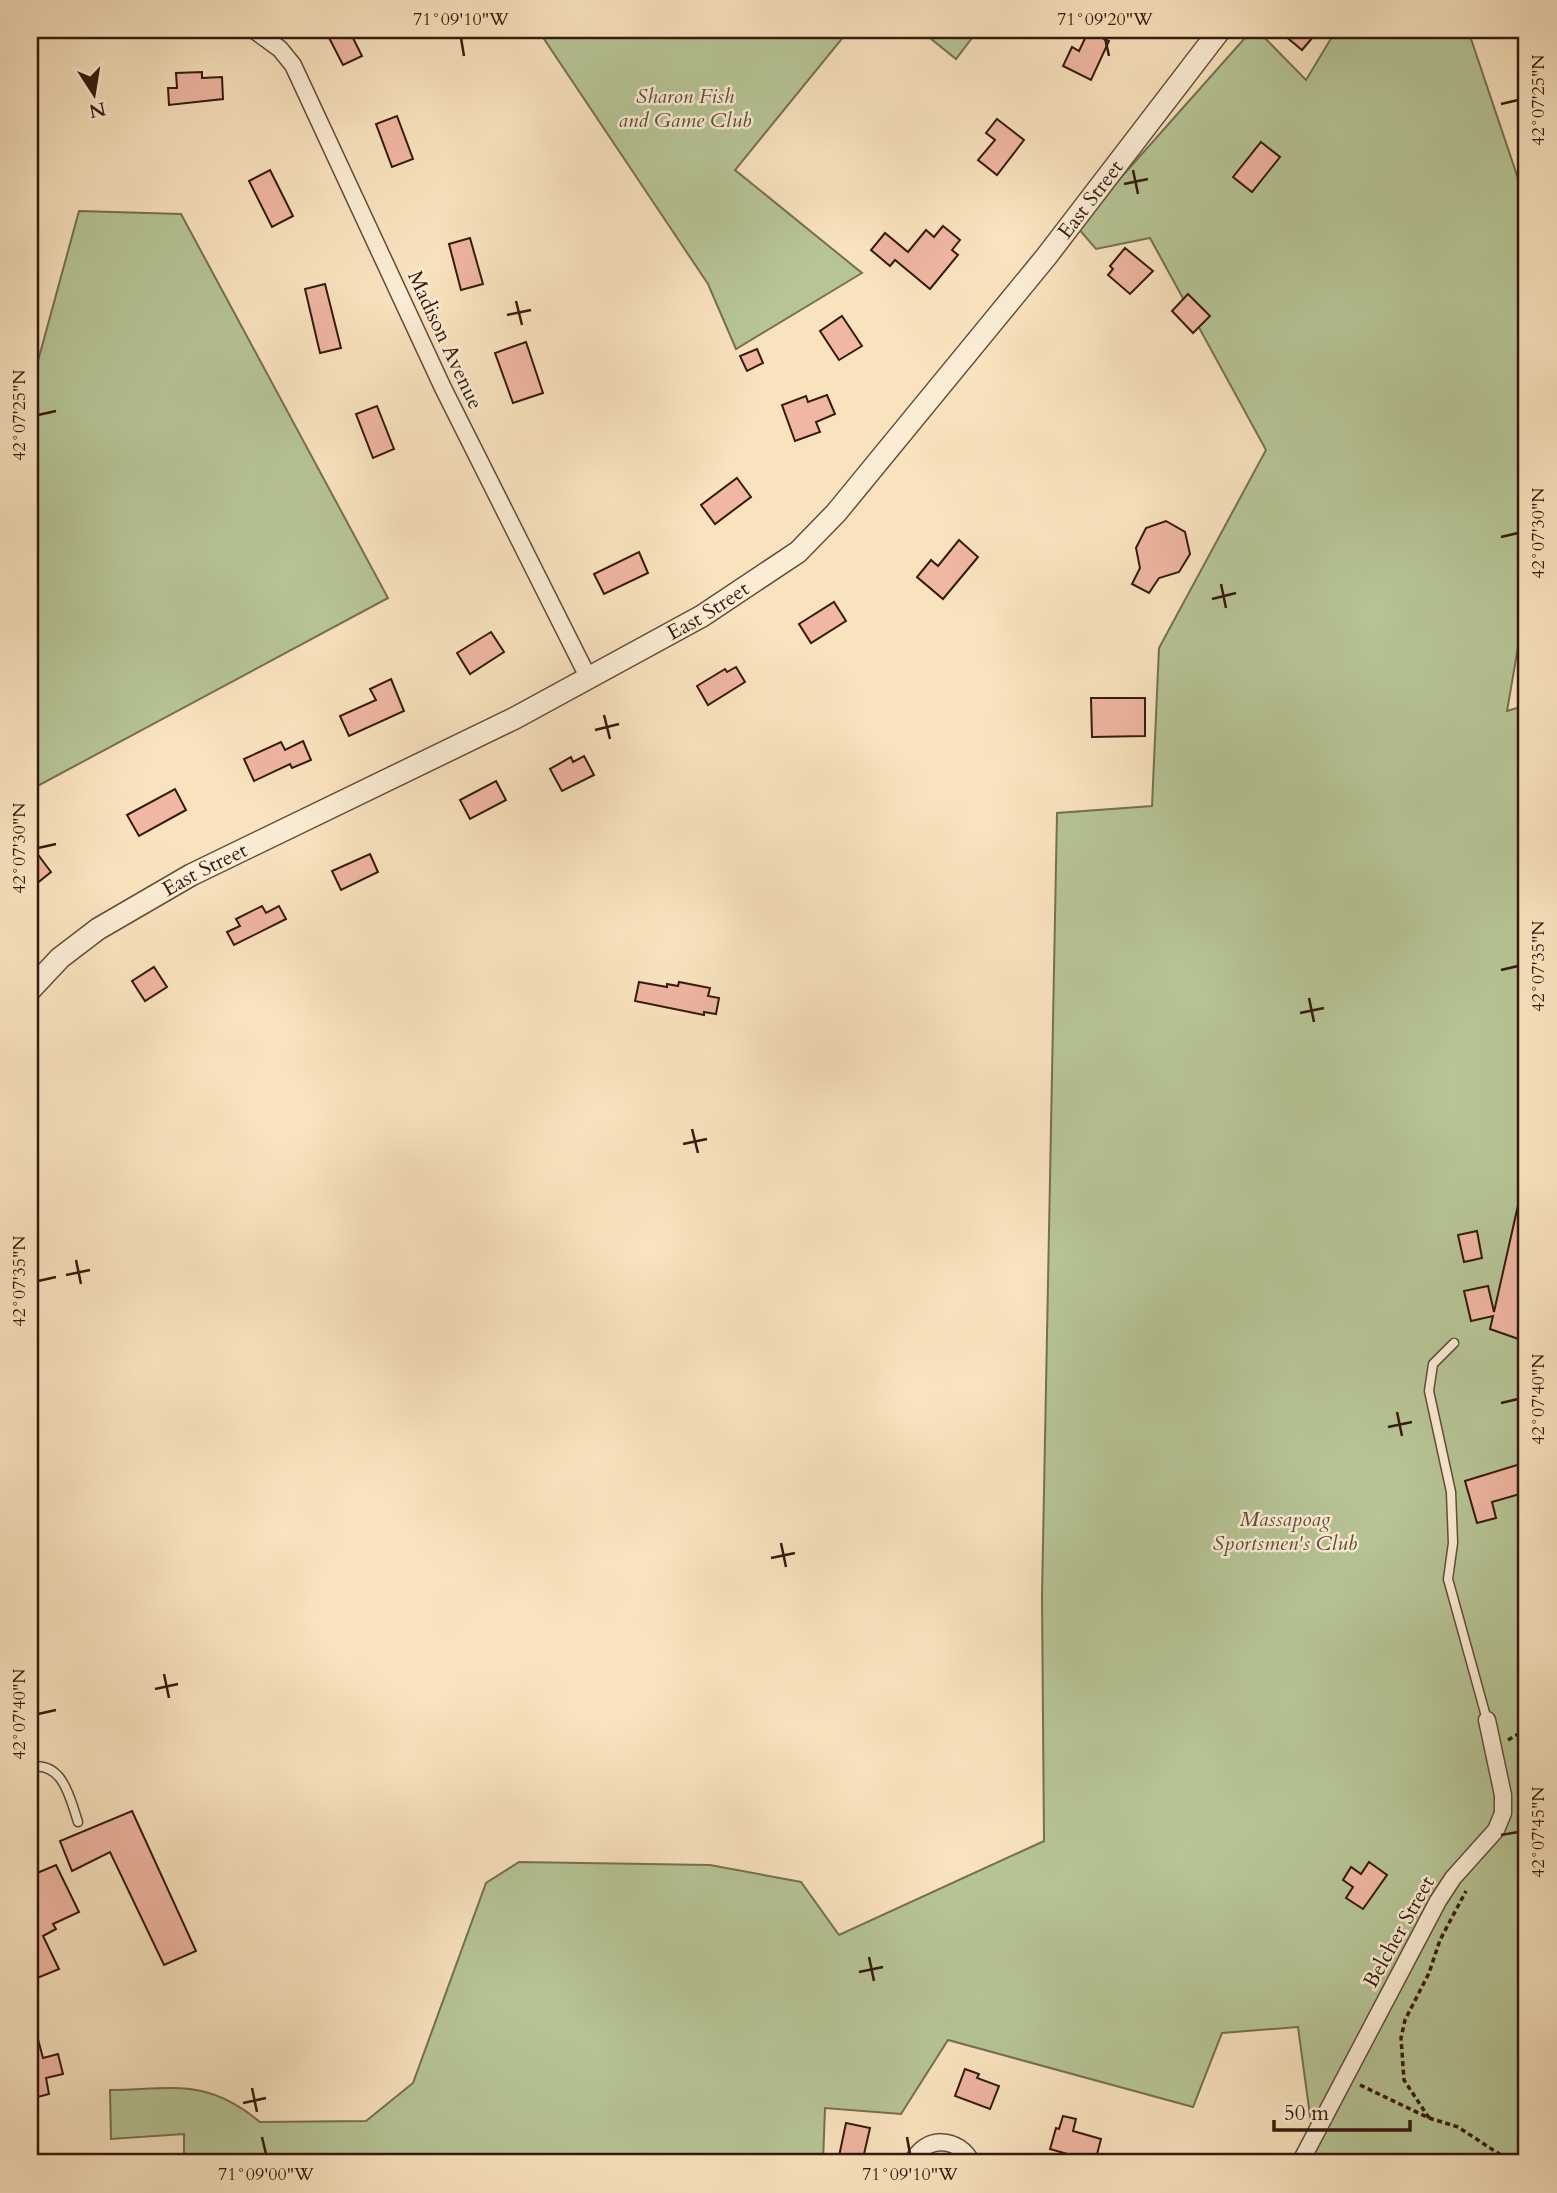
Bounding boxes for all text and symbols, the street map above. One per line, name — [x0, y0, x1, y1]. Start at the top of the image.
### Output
text: 71°09'10"W — [413, 7, 509, 32]
text: 71°09'20"W — [1057, 7, 1153, 32]
text: 42°07'25"N — [1526, 54, 1551, 146]
north arrow — [60, 60, 130, 130]
park label: Sharon Fish and Game Club — [619, 82, 752, 135]
text: N — [86, 95, 108, 124]
street label: East Street — [1051, 154, 1130, 245]
street label: Madison Avenue — [400, 266, 490, 414]
text: 42°07'25"N — [7, 369, 32, 461]
text: 42°07'30"N — [1526, 487, 1551, 579]
street label: East Street — [662, 574, 755, 647]
text: 42°07'30"N — [7, 802, 32, 894]
street label: East Street — [157, 835, 252, 903]
text: 42°07'35"N — [1526, 920, 1551, 1012]
text: 42°07'35"N — [7, 1235, 32, 1327]
text: 42°07'40"N — [1526, 1353, 1551, 1445]
park label: Massapoag Sportsmen's Club — [1213, 1505, 1357, 1558]
text: 42°07'40"N — [7, 1668, 32, 1760]
text: 42°07'45"N — [1526, 1786, 1551, 1878]
street label: Belcher Street — [1356, 1871, 1442, 1993]
scale bar — [1274, 2088, 1410, 2132]
text: 50 m — [1284, 2099, 1329, 2128]
text: 71°09'00"W — [218, 2162, 314, 2187]
text: 71°09'10"W — [862, 2162, 958, 2187]

